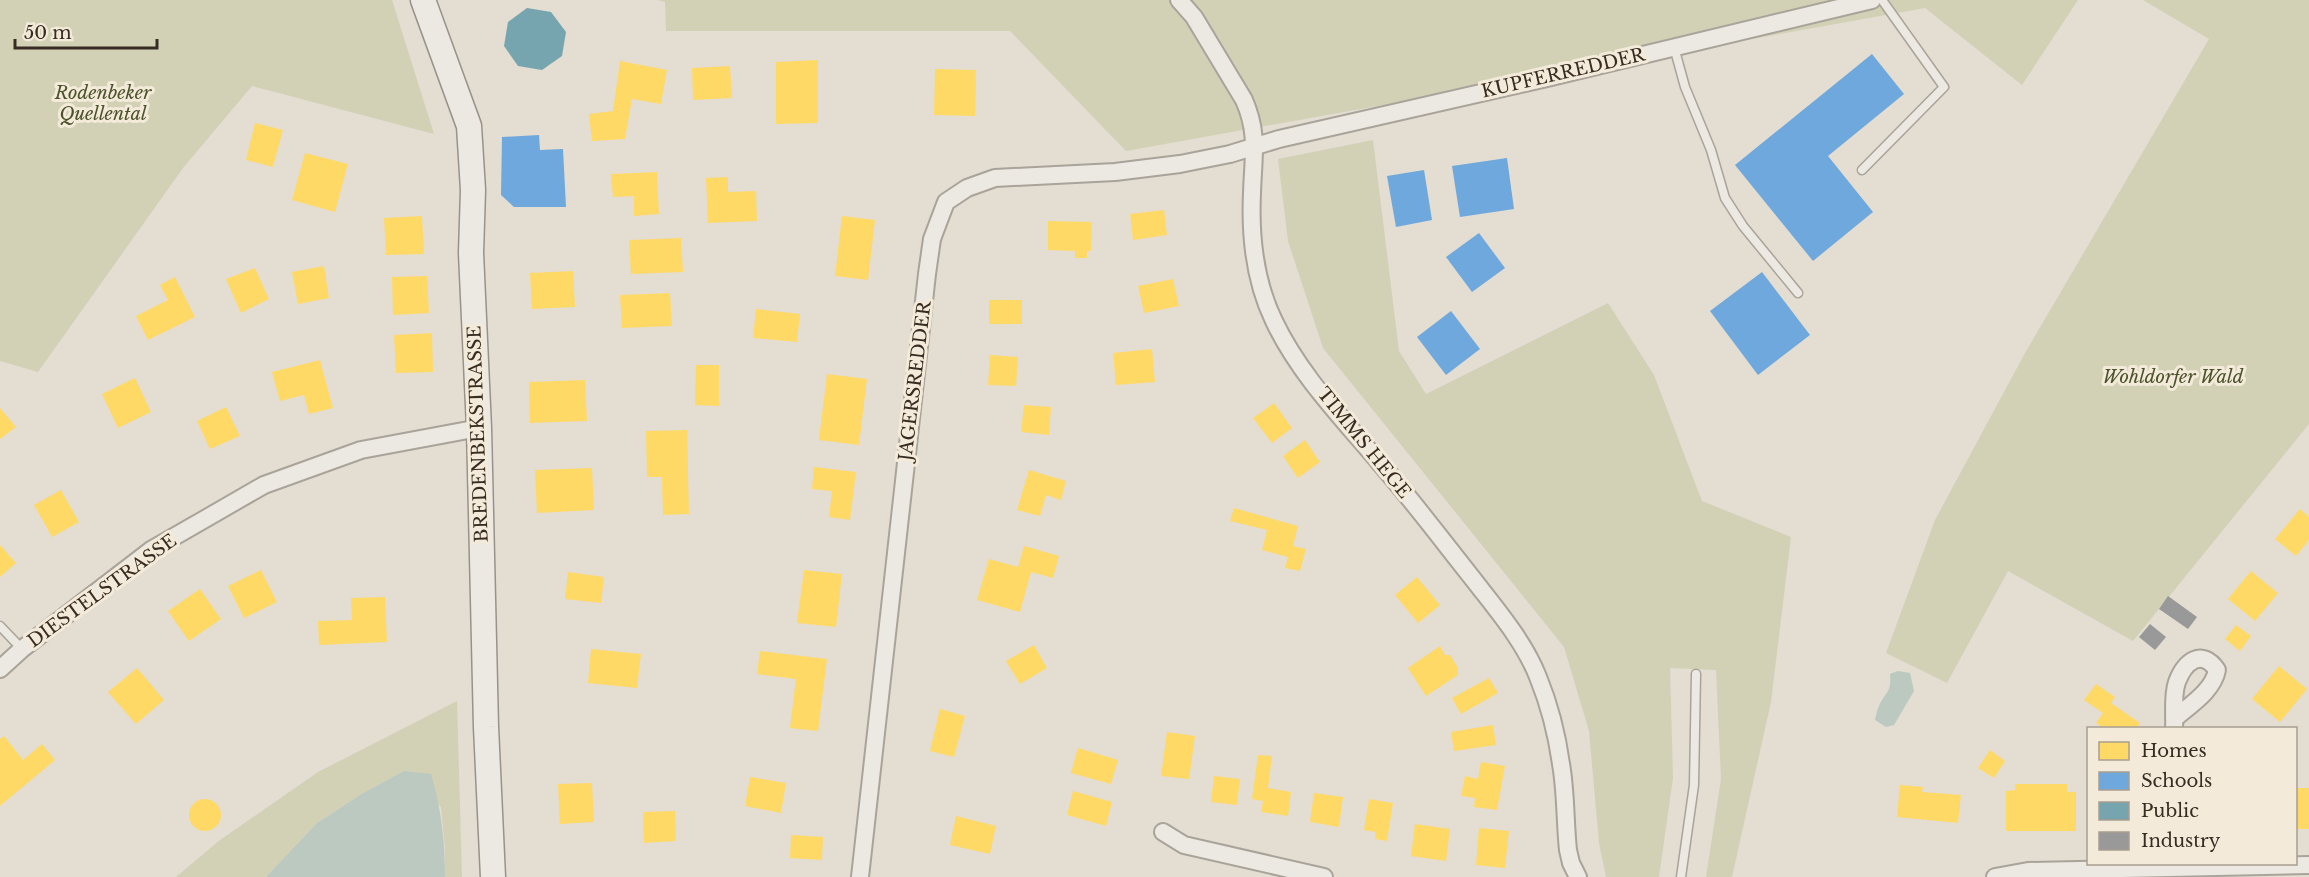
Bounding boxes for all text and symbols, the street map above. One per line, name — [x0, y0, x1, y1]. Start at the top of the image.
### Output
scale bar — [15, 12, 158, 50]
text: 50 m — [24, 22, 72, 44]
street label: KUPFERREDDER — [1479, 43, 1648, 103]
park label: Rodenbeker Quellental — [54, 82, 152, 125]
street label: JAGERSREDDER — [894, 299, 936, 464]
street label: BREDENBEKSTRASSE — [463, 325, 493, 543]
park label: Wohldorfer Wald — [2103, 366, 2244, 388]
street label: TIMMS HEGE — [1313, 383, 1415, 503]
street label: DIESTELSTRASSE — [23, 530, 181, 652]
legend — [2087, 727, 2297, 865]
text: Homes — [2141, 740, 2207, 762]
text: Schools — [2141, 770, 2212, 792]
text: Public — [2141, 800, 2199, 822]
text: Industry — [2141, 830, 2221, 852]

